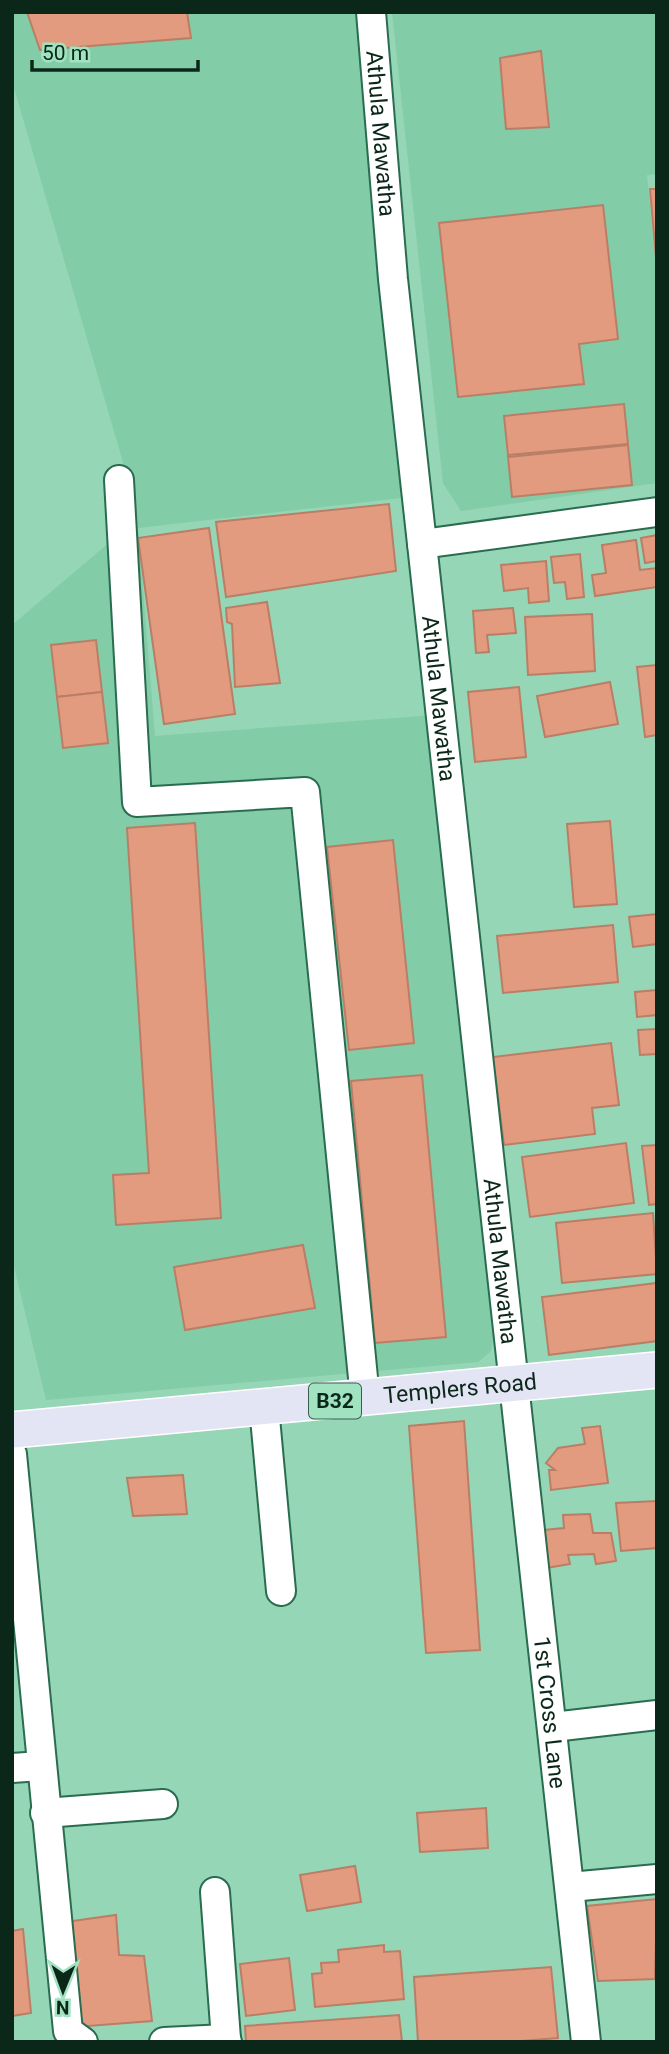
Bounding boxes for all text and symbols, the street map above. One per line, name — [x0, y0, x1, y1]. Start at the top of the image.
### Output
scale bar — [32, 28, 198, 72]
text: 50 m — [42, 41, 89, 65]
street label: Athula Mawatha — [360, 49, 401, 218]
street label: Athula Mawatha — [416, 614, 461, 783]
street label: Athula Mawatha — [478, 1177, 523, 1346]
street label: Templers Road — [382, 1368, 538, 1409]
road number: B32 — [309, 1384, 361, 1418]
street label: 1st Cross Lane — [528, 1635, 571, 1790]
north arrow — [28, 1956, 98, 2026]
text: N — [56, 1996, 70, 2019]

